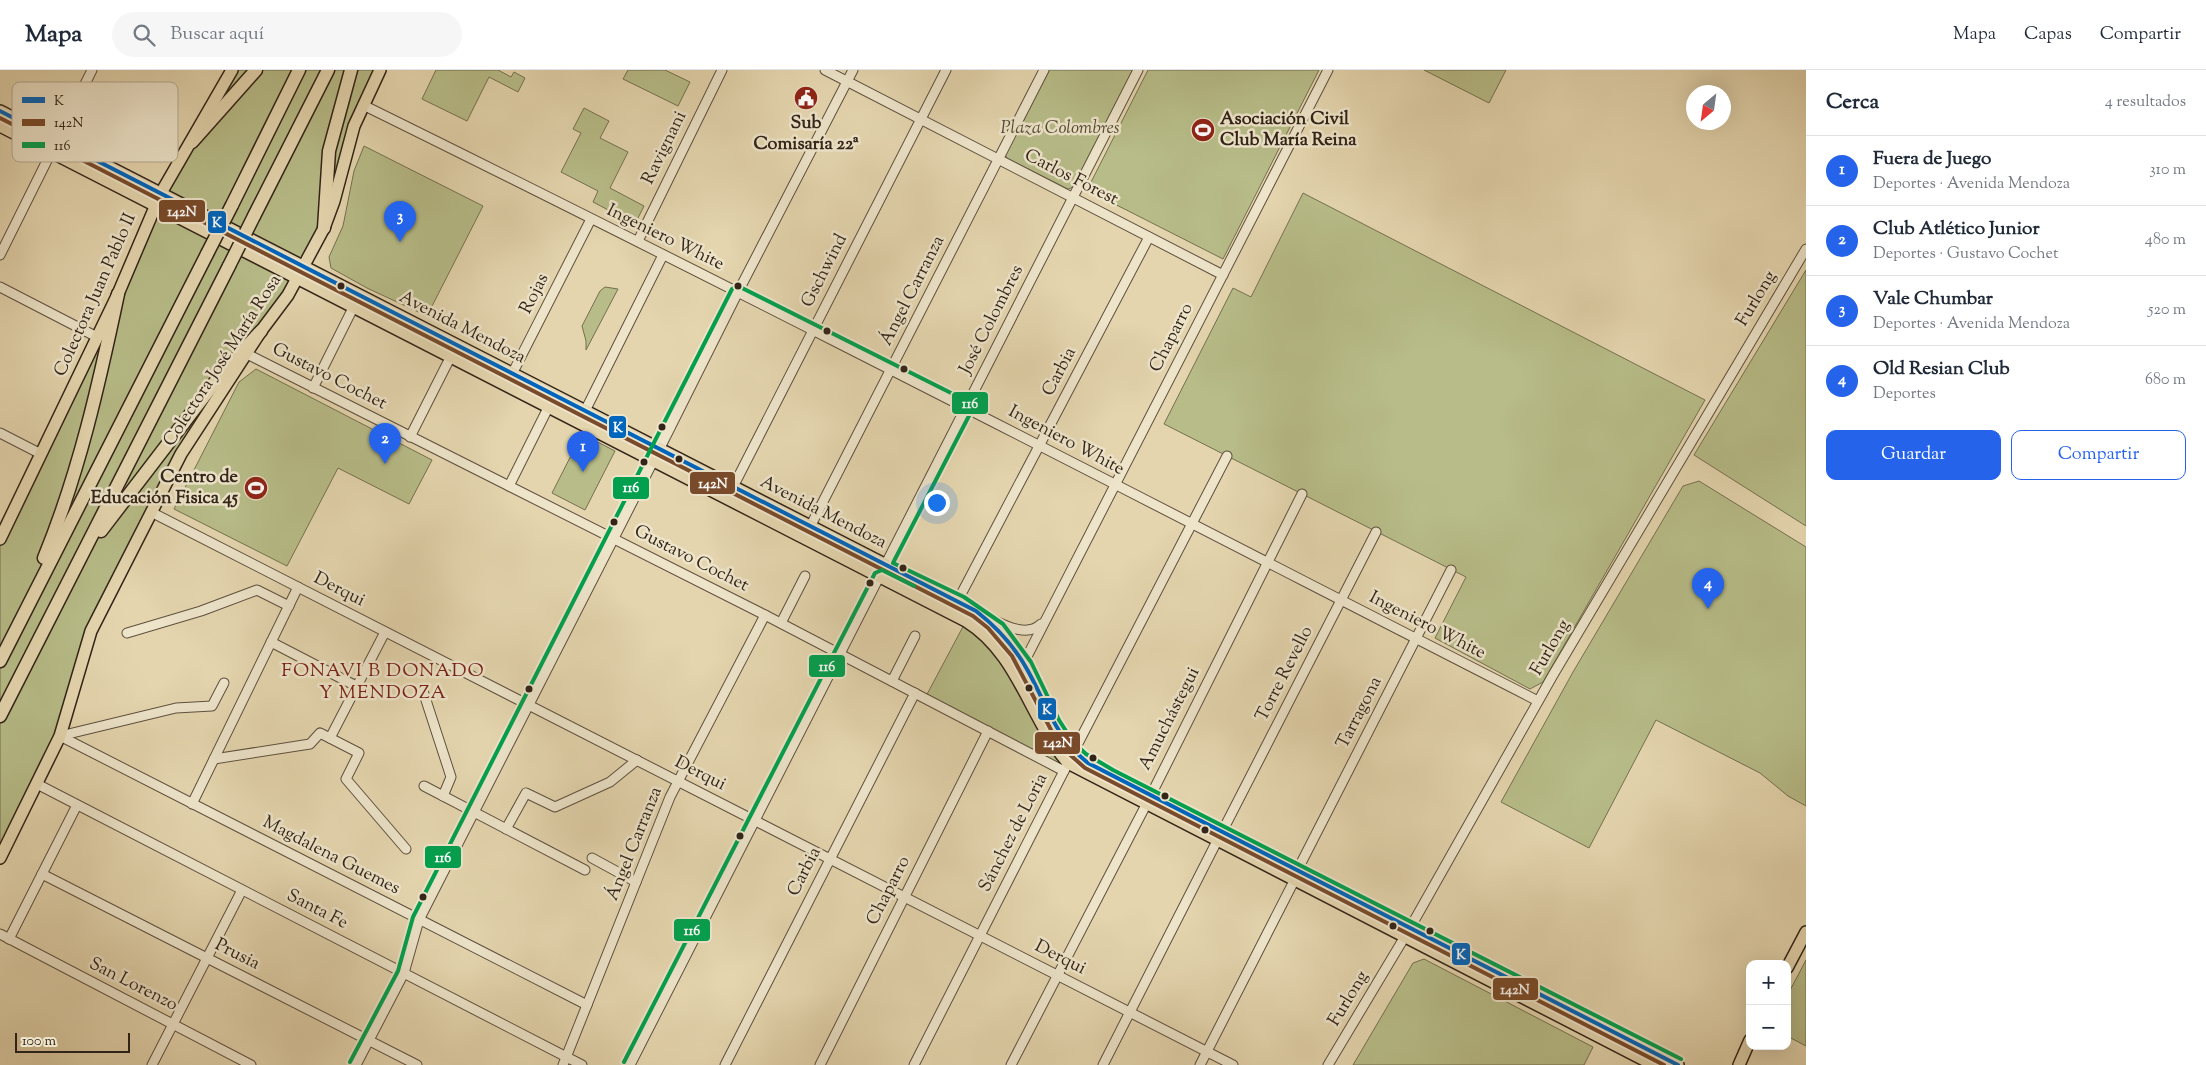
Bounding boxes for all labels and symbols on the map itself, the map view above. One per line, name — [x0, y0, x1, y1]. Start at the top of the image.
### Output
legend — [12, 82, 178, 162]
public building icon: Sub Comisaría 22ª — [793, 85, 819, 111]
north arrow — [1686, 85, 1731, 130]
text: K — [54, 92, 64, 112]
street label: Ravignani — [636, 107, 694, 189]
place label: Asociación Civil Club María Reina — [1220, 107, 1357, 154]
place label: Sub Comisaría 22ª — [754, 111, 859, 158]
text: 142N — [54, 114, 84, 134]
park label: Plaza Colombres — [1001, 116, 1119, 142]
sports icon: Asociación Civil Club María Reina — [1190, 117, 1216, 143]
text: 116 — [54, 137, 71, 157]
street label: Carlos Forest — [1019, 143, 1123, 213]
street label: Ingeniero White — [602, 198, 728, 278]
line badge: 142N — [158, 199, 206, 223]
pin: 3 — [384, 201, 416, 242]
text: 142N — [167, 203, 197, 223]
street label: Colectora Juan Pablo II — [48, 209, 144, 381]
line badge: K — [207, 210, 227, 234]
text: K — [212, 214, 223, 234]
street label: Gschwind — [795, 230, 855, 312]
street label: Ángel Carranza — [874, 231, 952, 351]
street label: José Colombres — [953, 261, 1031, 380]
street label: Furlong — [1730, 266, 1784, 332]
street label: Rojas — [514, 269, 556, 319]
street label: Colectora José María Rosa — [158, 270, 288, 452]
unlabelled marker — [336, 281, 346, 291]
unlabelled marker — [733, 281, 743, 291]
street label: Avenida Mendoza — [394, 285, 530, 371]
street label: Chaparro — [1143, 299, 1201, 377]
unlabelled marker — [822, 326, 832, 336]
street label: Gustavo Cochet — [267, 337, 391, 417]
street label: Carbia — [1036, 343, 1084, 401]
unlabelled marker — [899, 364, 909, 374]
line badge: 116 — [951, 391, 989, 415]
text: 116 — [962, 395, 978, 415]
street label: Ingeniero White — [1003, 399, 1129, 483]
line badge: K — [608, 415, 627, 439]
text: K — [613, 419, 624, 439]
unlabelled marker — [657, 422, 667, 432]
pin: 2 — [369, 423, 401, 464]
pin: 1 — [567, 431, 599, 472]
unlabelled marker — [674, 454, 684, 464]
unlabelled marker — [639, 457, 649, 467]
place label: Centro de Educación Fisica 45 — [91, 465, 239, 512]
street label: Avenida Mendoza — [755, 470, 891, 556]
line badge: 142N — [689, 471, 736, 495]
sports icon: Centro de Educación Fisica 45 — [243, 475, 269, 501]
text: 142N — [698, 475, 728, 495]
line badge: 116 — [612, 476, 650, 500]
text: 116 — [623, 479, 639, 499]
your location — [924, 490, 950, 516]
unlabelled marker — [609, 517, 619, 527]
street label: Gustavo Cochet — [629, 519, 753, 599]
unlabelled marker — [898, 563, 908, 573]
street label: Derqui — [309, 566, 369, 614]
pin: 4 — [1692, 568, 1724, 609]
unlabelled marker — [865, 578, 875, 588]
street label: Ingeniero White — [1364, 585, 1490, 667]
street label: Furlong — [1525, 615, 1578, 681]
street label: Torre Revello — [1250, 622, 1320, 726]
line badge: 116 — [808, 654, 846, 678]
district label: FONAVI B DONADO Y MENDOZA — [281, 658, 485, 707]
text: 116 — [819, 658, 835, 678]
street label: Amuchástegui — [1133, 663, 1207, 775]
street label: Tarragona — [1331, 672, 1389, 754]
unlabelled marker — [1024, 683, 1034, 693]
unlabelled marker — [524, 684, 534, 694]
line badge: K — [1037, 697, 1057, 721]
text: K — [1042, 701, 1053, 721]
line badge: 142N — [1034, 731, 1081, 755]
text: 142N — [1043, 734, 1073, 754]
street label: Derqui — [670, 750, 730, 798]
unlabelled marker — [1088, 753, 1098, 763]
street label: Sánchez de Loria — [973, 769, 1055, 897]
street label: Ángel Carranza — [600, 783, 670, 905]
unlabelled marker — [1160, 791, 1170, 801]
street label: Magdalena Guemes — [258, 810, 404, 902]
unlabelled marker — [1200, 825, 1210, 835]
unlabelled marker — [735, 831, 745, 841]
street label: Carbia — [782, 843, 828, 901]
line badge: 116 — [424, 845, 462, 869]
text: 116 — [435, 849, 451, 869]
street label: Chaparro — [860, 852, 918, 930]
street label: Santa Fe — [282, 883, 352, 937]
unlabelled marker — [418, 892, 428, 902]
line badge: 116 — [673, 918, 711, 942]
unlabelled marker — [1388, 921, 1398, 931]
text: 116 — [684, 922, 700, 942]
unlabelled marker — [1425, 926, 1435, 936]
street label: Prusia — [210, 933, 264, 977]
street label: Derqui — [1030, 934, 1090, 982]
line badge: K — [1451, 942, 1471, 966]
text: K — [1456, 946, 1467, 966]
street label: San Lorenzo — [84, 951, 182, 1019]
street label: Furlong — [1322, 966, 1376, 1032]
line badge: 142N — [1492, 977, 1539, 1001]
text: 142N — [1500, 981, 1530, 1001]
scale bar — [15, 1030, 130, 1053]

